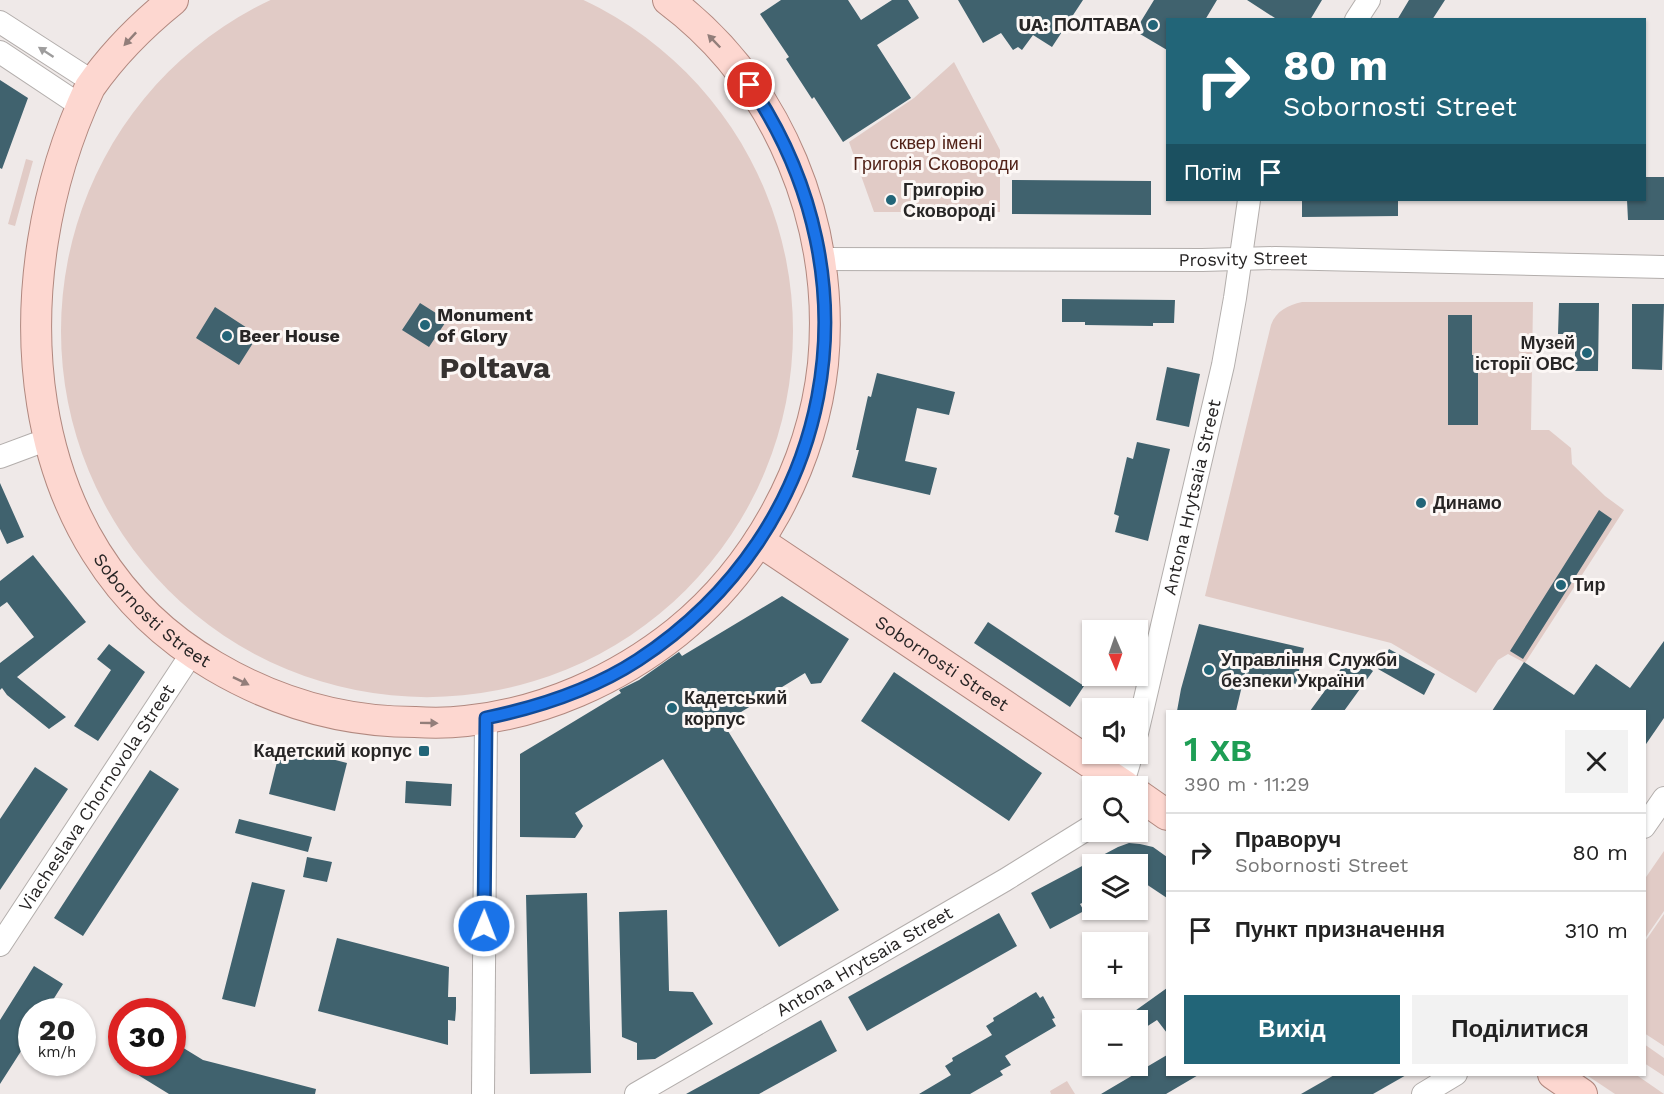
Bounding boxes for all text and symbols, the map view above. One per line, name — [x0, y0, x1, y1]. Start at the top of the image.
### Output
place label: UA: ПОЛТАВА — [1019, 14, 1141, 35]
marker: UA: ПОЛТАВА — [1146, 18, 1160, 32]
one-way arrow — [124, 31, 137, 46]
one-way arrow — [707, 35, 721, 49]
text: 80 m — [1283, 41, 1388, 90]
icon: right — [1184, 42, 1262, 120]
one-way arrow — [38, 47, 55, 58]
pin — [724, 59, 775, 110]
icon: arrive — [733, 68, 766, 101]
text: Sobornosti Street — [1283, 91, 1517, 123]
park label: сквер імені Григорія Сковороди — [853, 132, 1019, 174]
icon: arrive — [1254, 156, 1287, 189]
text: Потім — [1184, 160, 1242, 185]
place label: Григорію Сковороді — [903, 179, 996, 221]
marker: Григорію Сковороді — [884, 193, 898, 207]
street label: Prosvity Street — [1178, 247, 1308, 270]
place label: Monument of Glory — [437, 304, 533, 346]
marker: Monument of Glory — [418, 318, 432, 332]
place label: Beer House — [239, 325, 340, 346]
marker: Beer House — [220, 329, 234, 343]
place label: Музей історії ОВС — [1475, 332, 1575, 374]
marker: Музей історії ОВС — [1580, 346, 1594, 360]
district label: Poltava — [440, 350, 551, 385]
street label: Antona Hrytsaia Street — [1159, 397, 1225, 597]
place label: Динамо — [1433, 492, 1502, 513]
marker: Динамо — [1414, 496, 1428, 510]
street label: Sobornosti Street — [90, 549, 215, 672]
place label: Тир — [1573, 574, 1605, 595]
marker: Тир — [1554, 578, 1568, 592]
street label: Sobornosti Street — [871, 611, 1013, 715]
north arrow — [1082, 620, 1148, 686]
map controls — [1082, 620, 1148, 1076]
place label: Управління Служби безпеки України — [1221, 649, 1397, 691]
marker: Управління Служби безпеки України — [1202, 663, 1216, 677]
one-way arrow — [232, 676, 249, 685]
street label: Viacheslava Chornovola Street — [14, 680, 179, 915]
place label: Кадетський корпус — [684, 687, 787, 729]
button: sound — [1082, 698, 1148, 764]
marker: Кадетський корпус — [665, 701, 679, 715]
one-way arrow — [420, 718, 439, 727]
text: 1 хв — [1184, 728, 1252, 770]
button: close — [1565, 730, 1628, 793]
place label: Кадетский корпус — [254, 740, 412, 761]
marker: Кадетский корпус — [417, 744, 431, 758]
text: 390 m · 11:29 — [1184, 772, 1310, 796]
button: search — [1082, 776, 1148, 842]
text: Праворуч — [1235, 827, 1341, 852]
icon: right — [1184, 836, 1217, 869]
text: 80 m — [1572, 840, 1628, 865]
text: Sobornosti Street — [1235, 853, 1408, 877]
button: layers — [1082, 854, 1148, 920]
position arrow — [452, 894, 516, 958]
street label: Antona Hrytsaia Street — [772, 902, 956, 1020]
icon: arrive — [1184, 914, 1217, 947]
text: Пункт призначення — [1235, 917, 1445, 942]
text: 310 m — [1564, 918, 1628, 943]
button: + — [1082, 932, 1148, 998]
button: Вихід — [1184, 995, 1400, 1064]
button: Поділитися — [1412, 995, 1628, 1064]
speed limit sign: 30 — [108, 998, 186, 1076]
button: − — [1082, 1010, 1148, 1076]
text: 20 — [38, 1012, 76, 1047]
text: km/h — [38, 1043, 76, 1061]

